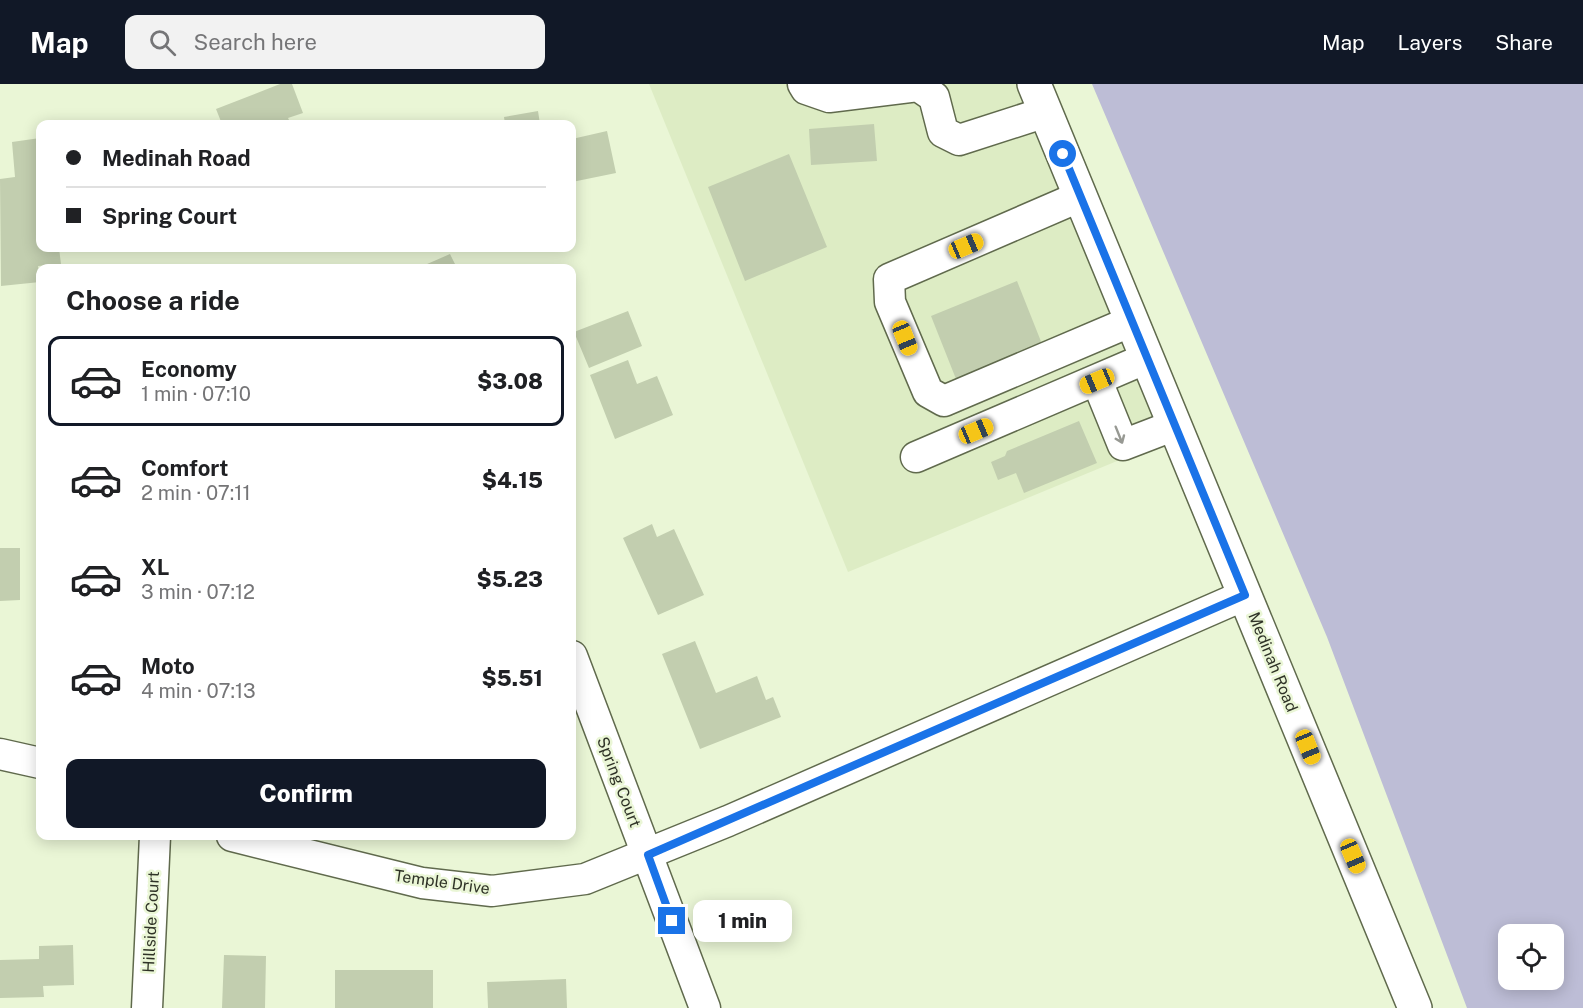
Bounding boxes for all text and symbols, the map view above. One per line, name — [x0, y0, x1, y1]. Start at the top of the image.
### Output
search box — [125, 15, 545, 69]
text: Map — [30, 26, 89, 59]
icon: search — [146, 26, 179, 59]
text: Search here — [194, 29, 317, 55]
text: Map — [1322, 30, 1365, 55]
text: Layers — [1398, 30, 1462, 55]
text: Share — [1495, 30, 1553, 55]
route start — [1049, 140, 1076, 167]
text: Medinah Road — [102, 145, 251, 171]
text: Spring Court — [102, 203, 237, 229]
car — [946, 231, 986, 261]
text: Choose a ride — [66, 284, 240, 316]
car — [890, 318, 920, 358]
icon: car — [69, 354, 123, 408]
text: Economy — [141, 356, 237, 382]
car — [1077, 366, 1117, 396]
text: $3.08 — [477, 368, 543, 394]
text: 1 min · 07:10 — [141, 382, 251, 406]
car — [956, 416, 996, 446]
one-way arrow — [1114, 425, 1125, 444]
icon: car — [69, 453, 123, 507]
text: Comfort — [141, 455, 228, 481]
text: $4.15 — [482, 467, 543, 493]
text: 2 min · 07:11 — [141, 481, 251, 505]
icon: car — [69, 552, 123, 606]
text: XL — [141, 554, 169, 580]
text: $5.23 — [476, 566, 543, 592]
text: 3 min · 07:12 — [141, 580, 255, 604]
street label: Medinah Road — [1244, 609, 1302, 715]
icon: car — [69, 651, 123, 705]
text: Moto — [141, 653, 195, 679]
text: $5.51 — [481, 665, 543, 691]
text: 4 min · 07:13 — [141, 679, 256, 703]
car — [1293, 727, 1323, 767]
street label: Spring Court — [593, 734, 645, 830]
button: Confirm — [66, 759, 546, 828]
car — [1338, 836, 1368, 876]
street label: Temple Drive — [393, 866, 491, 898]
street label: Hillside Court — [139, 871, 163, 973]
callout: 1 min — [693, 900, 792, 942]
route end — [658, 907, 685, 934]
text: 1 min — [718, 909, 767, 933]
map controls — [1498, 924, 1564, 990]
button: locate — [1498, 924, 1564, 990]

